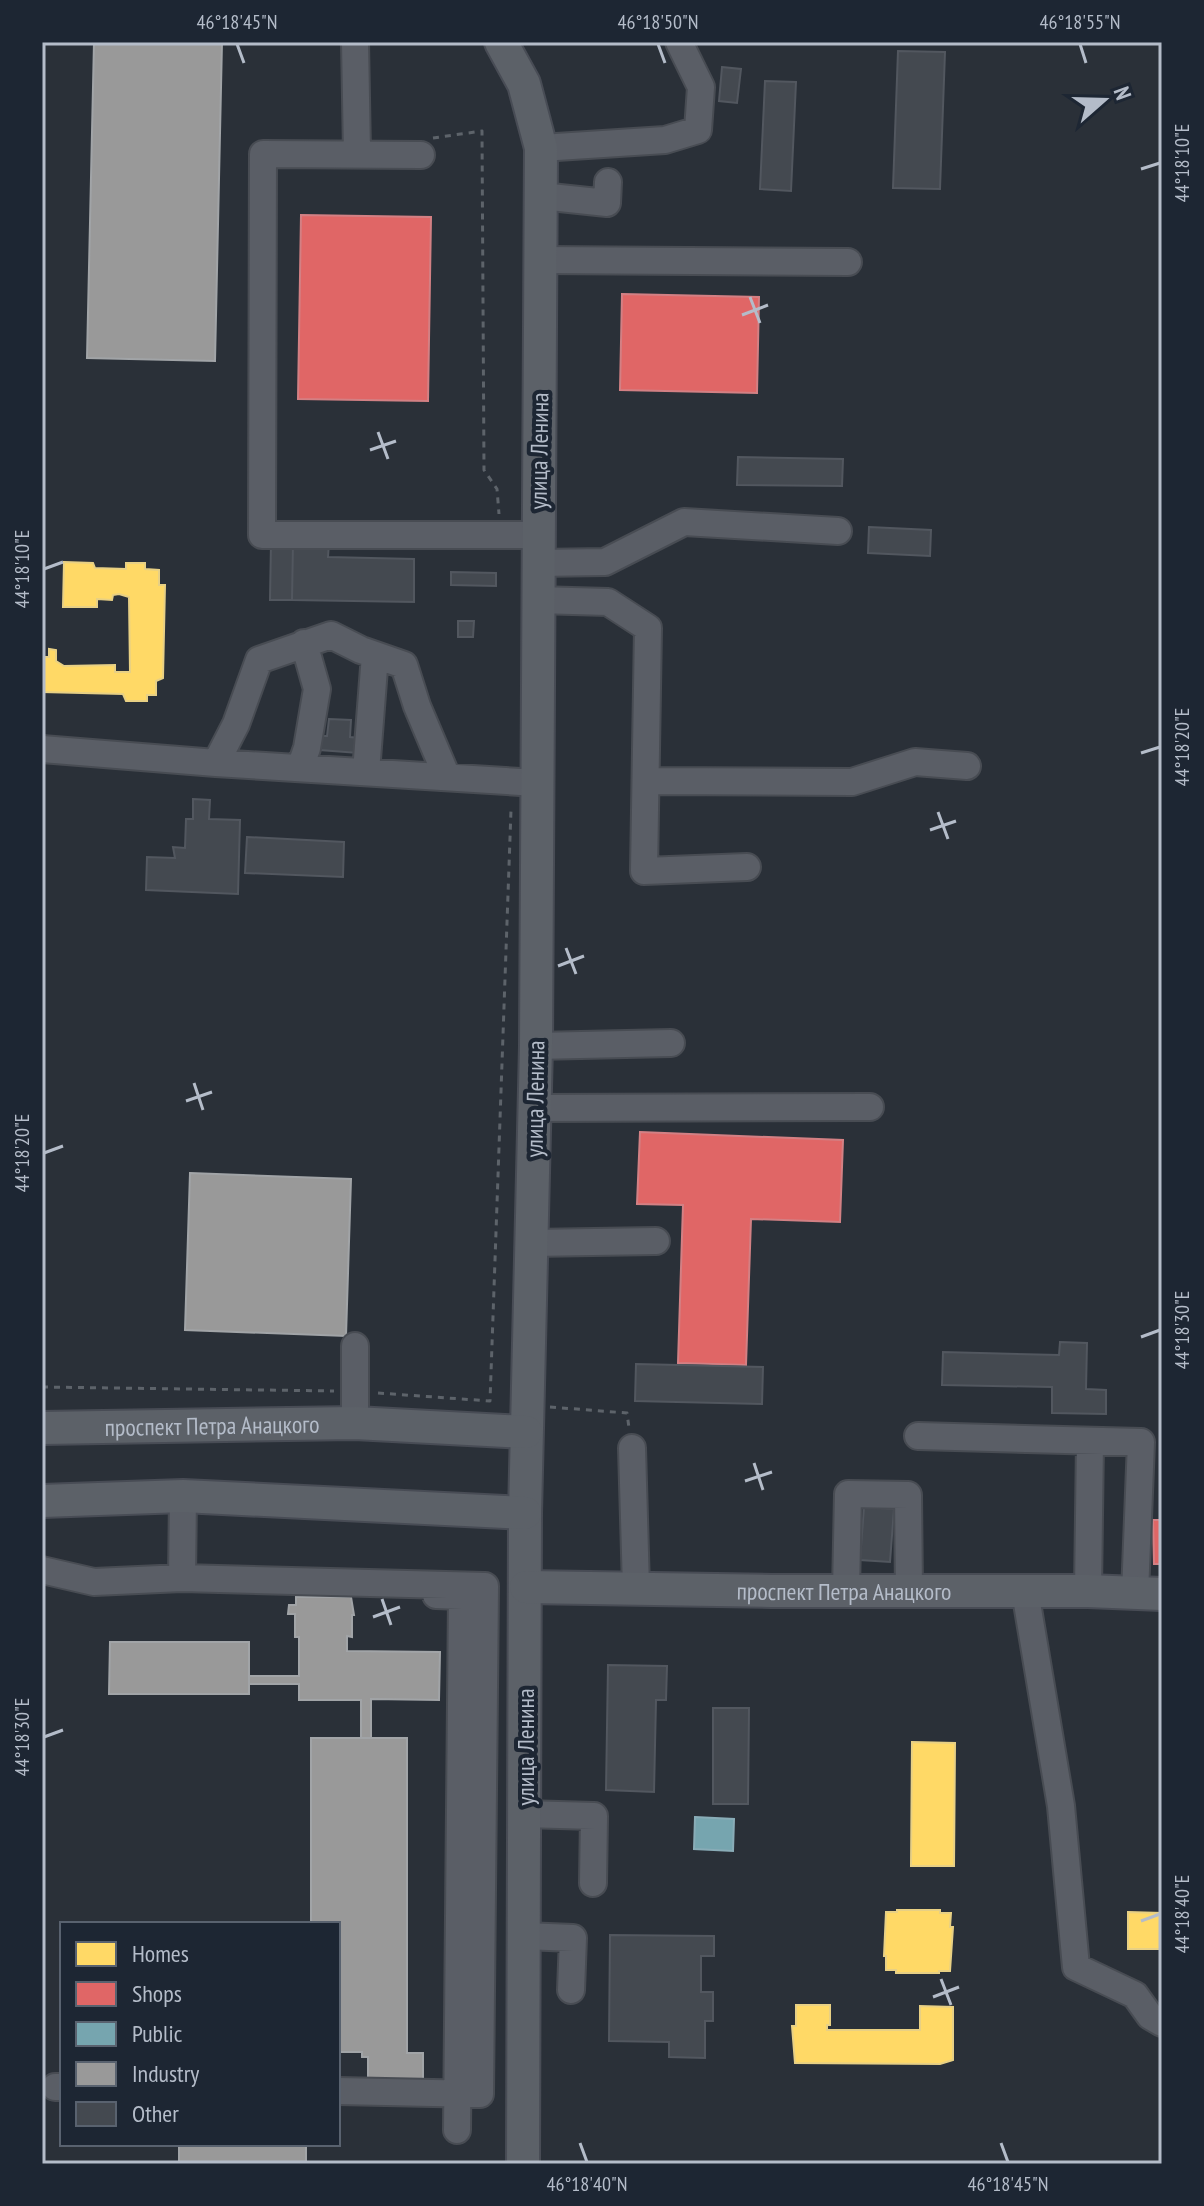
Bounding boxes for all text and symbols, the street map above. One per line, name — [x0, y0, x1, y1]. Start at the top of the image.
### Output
text: 46°18'45"N — [197, 9, 277, 35]
text: 46°18'50"N — [618, 9, 698, 35]
text: 46°18'55"N — [1040, 9, 1120, 35]
north arrow — [1064, 60, 1144, 140]
text: N — [1108, 83, 1138, 104]
text: 44°18'10"E — [1169, 124, 1195, 202]
street label: улица Ленина — [522, 392, 556, 510]
text: 44°18'10"E — [9, 530, 35, 608]
text: 44°18'20"E — [1169, 708, 1195, 786]
street label: улица Ленина — [518, 1040, 552, 1158]
text: 44°18'20"E — [9, 1114, 35, 1192]
text: 44°18'30"E — [1169, 1291, 1195, 1369]
street label: проспект Петра Анацкого — [104, 1408, 320, 1442]
street label: проспект Петра Анацкого — [736, 1575, 951, 1607]
street label: улица Ленина — [510, 1688, 541, 1806]
text: 44°18'30"E — [9, 1698, 35, 1776]
text: 44°18'40"E — [1169, 1875, 1195, 1953]
legend — [60, 1922, 340, 2146]
text: Homes — [132, 1938, 189, 1969]
text: Shops — [132, 1978, 182, 2009]
text: Public — [132, 2018, 183, 2049]
text: Industry — [132, 2058, 199, 2089]
text: Other — [132, 2098, 179, 2129]
text: 46°18'40"N — [547, 2171, 627, 2197]
text: 46°18'45"N — [968, 2171, 1048, 2197]

